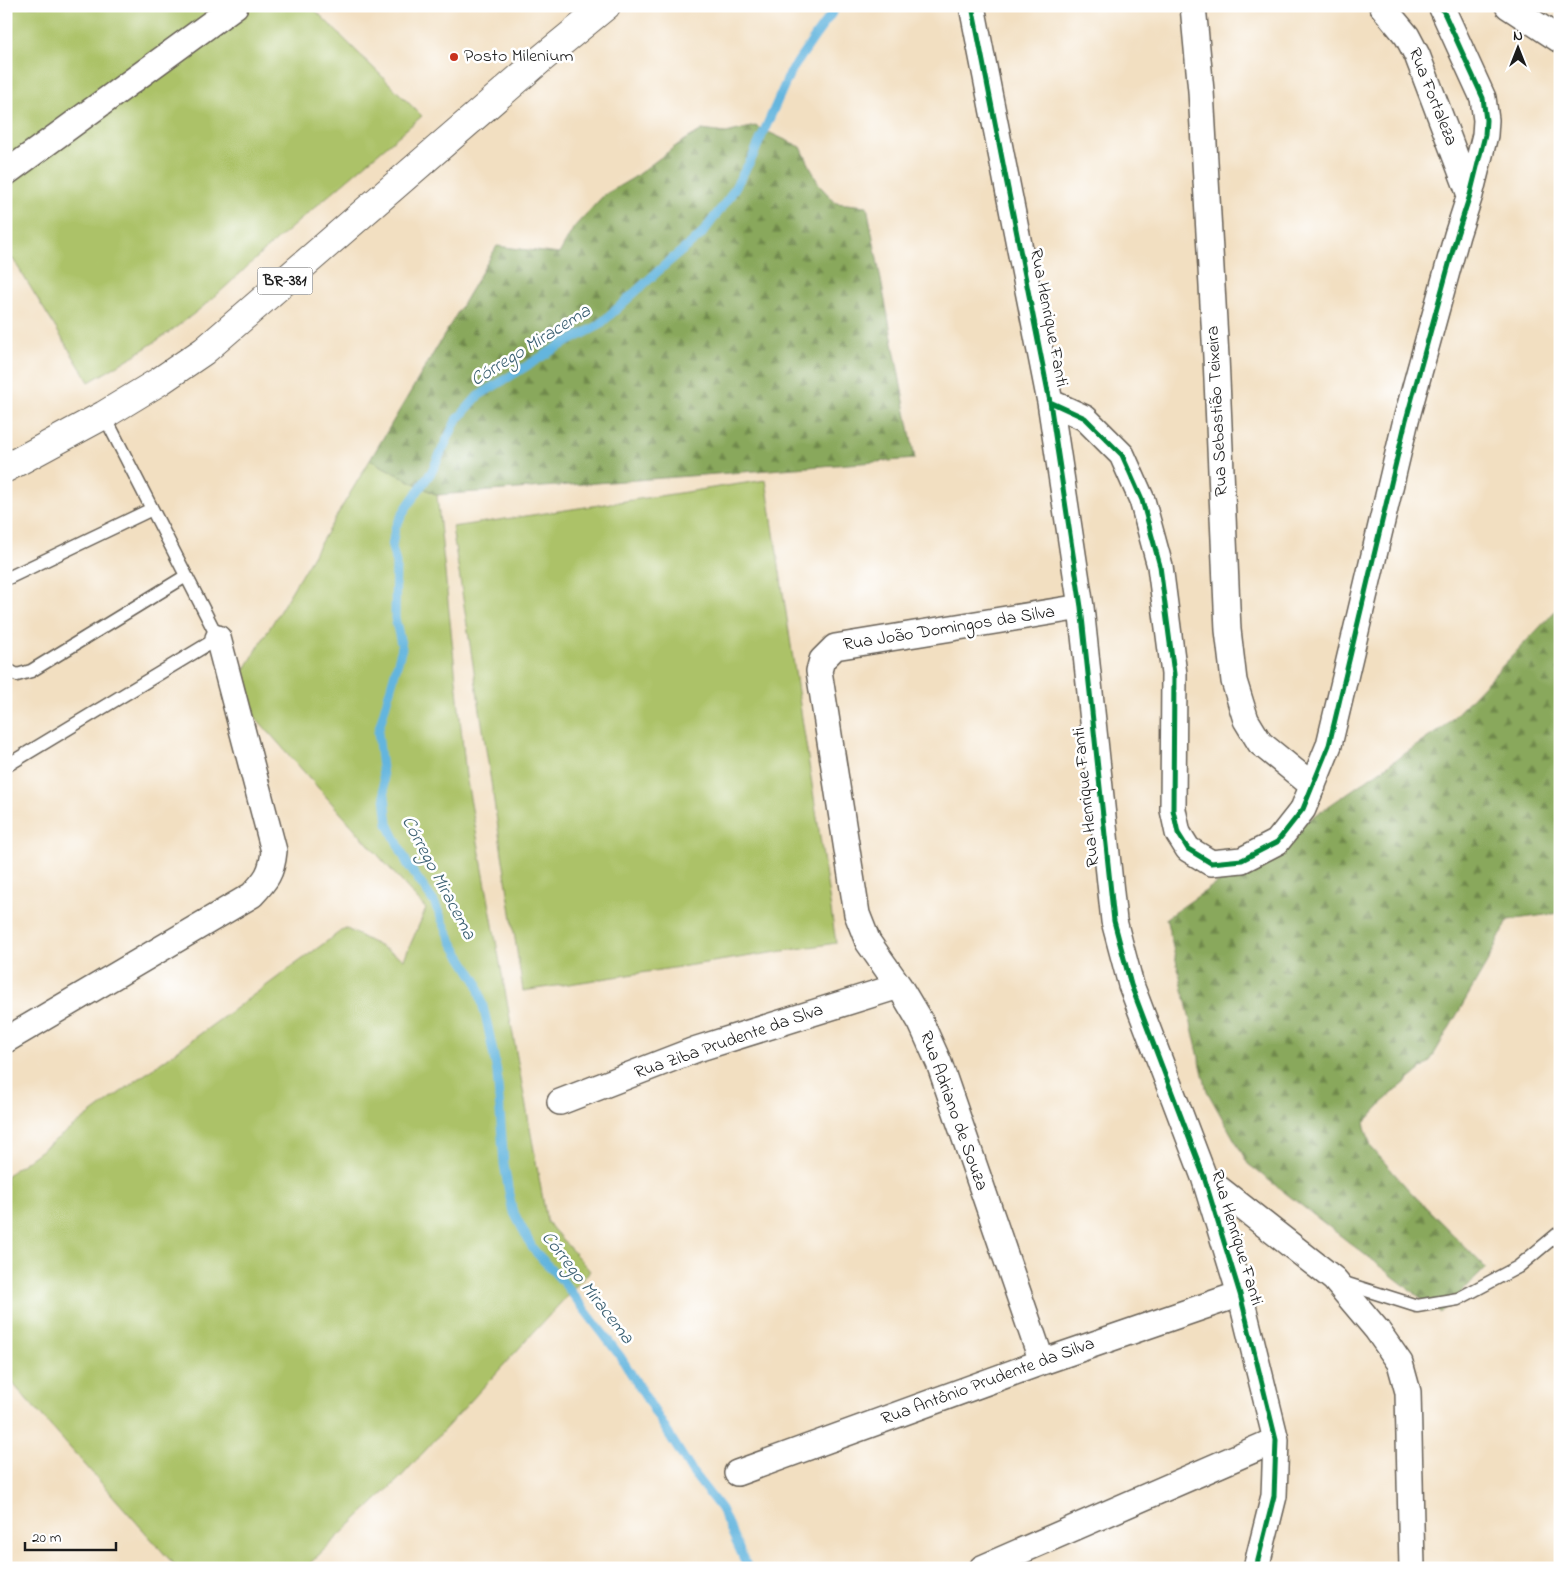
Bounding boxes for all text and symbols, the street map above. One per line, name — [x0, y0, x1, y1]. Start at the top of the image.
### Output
north arrow — [1494, 22, 1544, 72]
text: N — [1513, 26, 1523, 47]
place label: Posto Milenium — [464, 44, 573, 70]
street label: Rua Fortaleza — [1401, 44, 1463, 150]
marker: Posto Milenium — [448, 51, 460, 63]
street label: Rua Henrique Fanti — [1022, 247, 1074, 389]
road number: BR-381 — [258, 268, 312, 294]
water label: Córrego Miracema — [466, 298, 597, 395]
street label: Rua Sebastião Teixeira — [1201, 325, 1235, 497]
street label: Rua João Domingos da Silva — [841, 599, 1057, 660]
street label: Rua Henrique Fanti — [1067, 726, 1107, 868]
water label: Córrego Miracema — [393, 811, 482, 946]
street label: Rua Ziba Prudente da Slva — [631, 997, 827, 1087]
street label: Rua Adriano de Souza — [912, 1028, 994, 1194]
street label: Rua Henrique Fanti — [1203, 1167, 1269, 1309]
water label: Córrego Miracema — [533, 1226, 640, 1351]
street label: Rua Antônio Prudente da Silva — [878, 1331, 1098, 1433]
scale bar — [25, 1519, 116, 1551]
text: 20 m — [32, 1527, 62, 1549]

